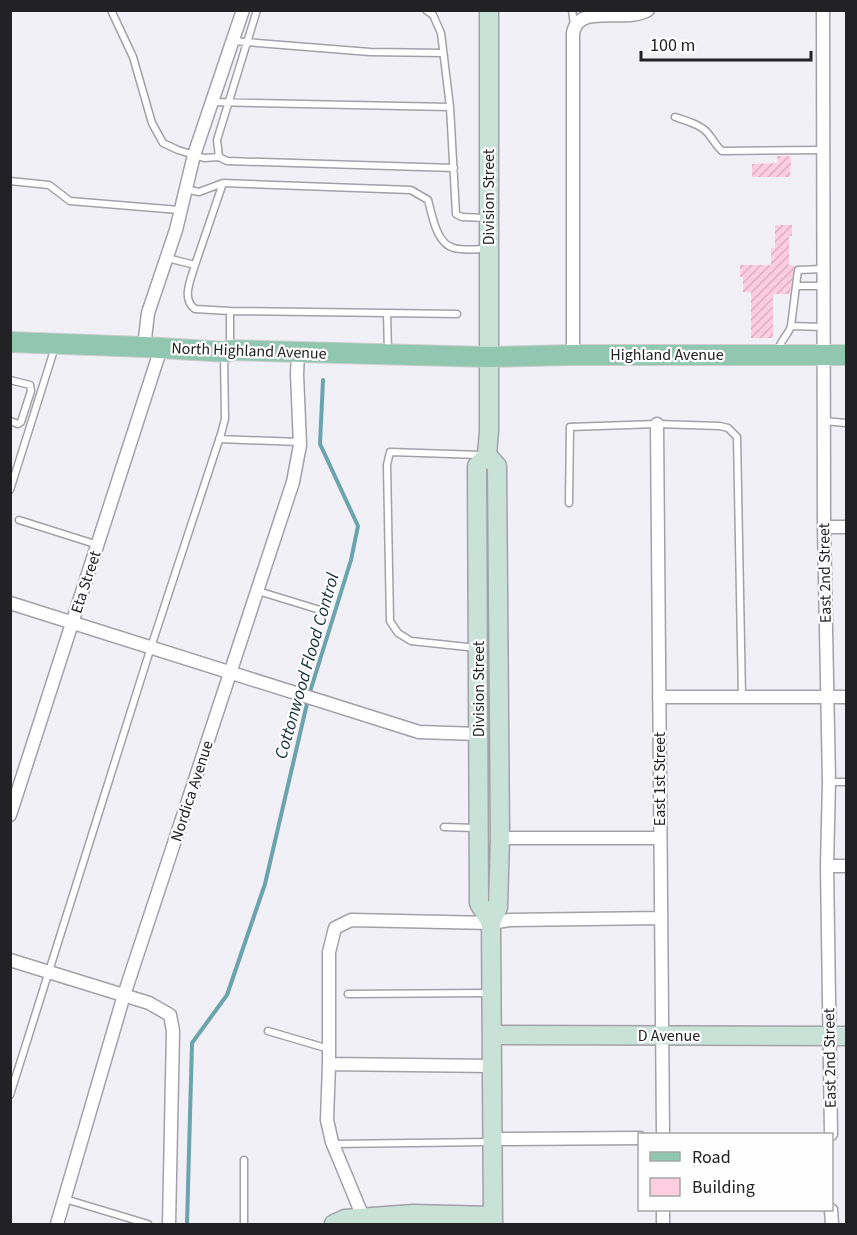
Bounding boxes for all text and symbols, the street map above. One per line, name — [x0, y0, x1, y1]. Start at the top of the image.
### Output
scale bar — [641, 24, 810, 62]
text: 100 m — [650, 33, 695, 58]
street label: Division Street — [478, 148, 500, 245]
street label: North Highland Avenue — [171, 337, 327, 365]
street label: Highland Avenue — [610, 344, 724, 366]
street label: East 2nd Street — [813, 522, 837, 623]
street label: Eta Street — [66, 547, 107, 616]
water label: Cottonwood Flood Control — [268, 569, 346, 762]
street label: Division Street — [468, 640, 490, 737]
street label: East 1st Street — [649, 731, 671, 826]
street label: Nordica Avenue — [165, 738, 219, 844]
street label: East 2nd Street — [818, 1007, 842, 1108]
street label: D Avenue — [638, 1025, 700, 1047]
legend — [638, 1133, 833, 1211]
text: Road — [692, 1145, 731, 1170]
text: Building — [692, 1175, 755, 1200]

